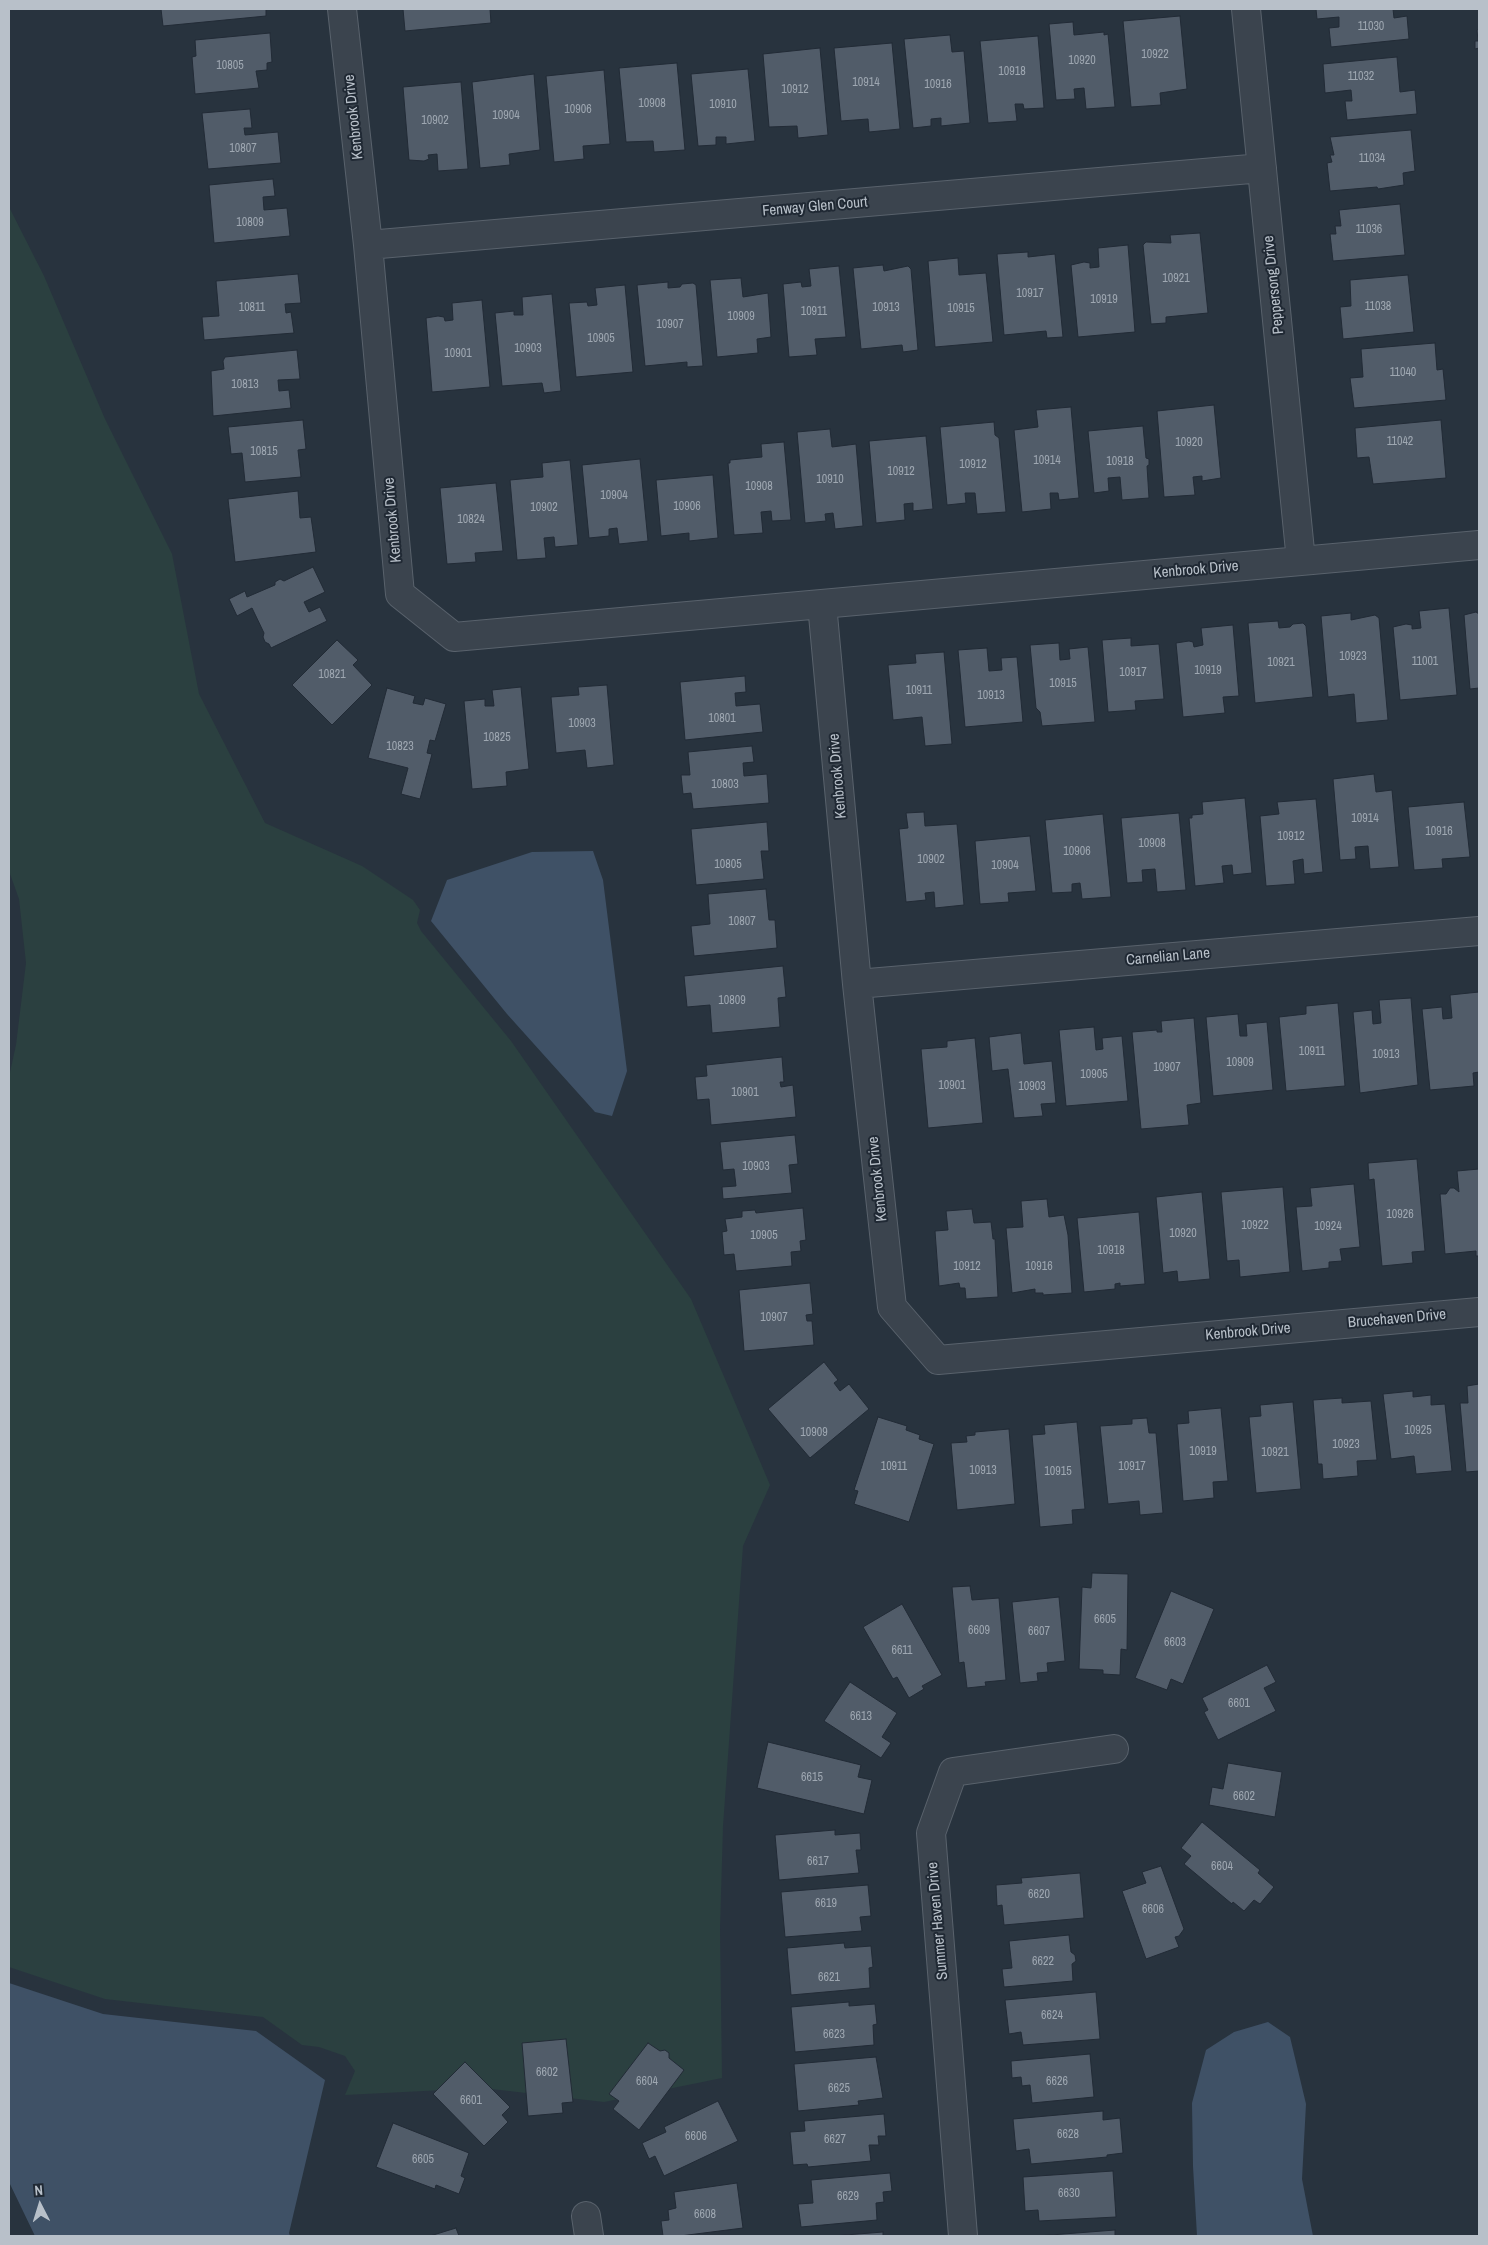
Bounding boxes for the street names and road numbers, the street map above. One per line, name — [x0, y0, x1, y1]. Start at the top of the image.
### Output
street label: Kenbrook Drive — [341, 74, 367, 160]
street label: Fenway Glen Court — [762, 193, 868, 221]
street label: Peppersong Drive — [1260, 235, 1288, 335]
street label: Kenbrook Drive — [380, 477, 406, 563]
street label: Kenbrook Drive — [1153, 557, 1239, 583]
street label: Kenbrook Drive — [825, 733, 851, 819]
street label: Carnelian Lane — [1125, 944, 1211, 970]
street label: Kenbrook Drive — [865, 1136, 891, 1222]
street label: Brucehaven Drive — [1347, 1306, 1447, 1332]
street label: Kenbrook Drive — [1205, 1319, 1291, 1345]
street label: Summer Haven Drive — [924, 1861, 952, 1981]

